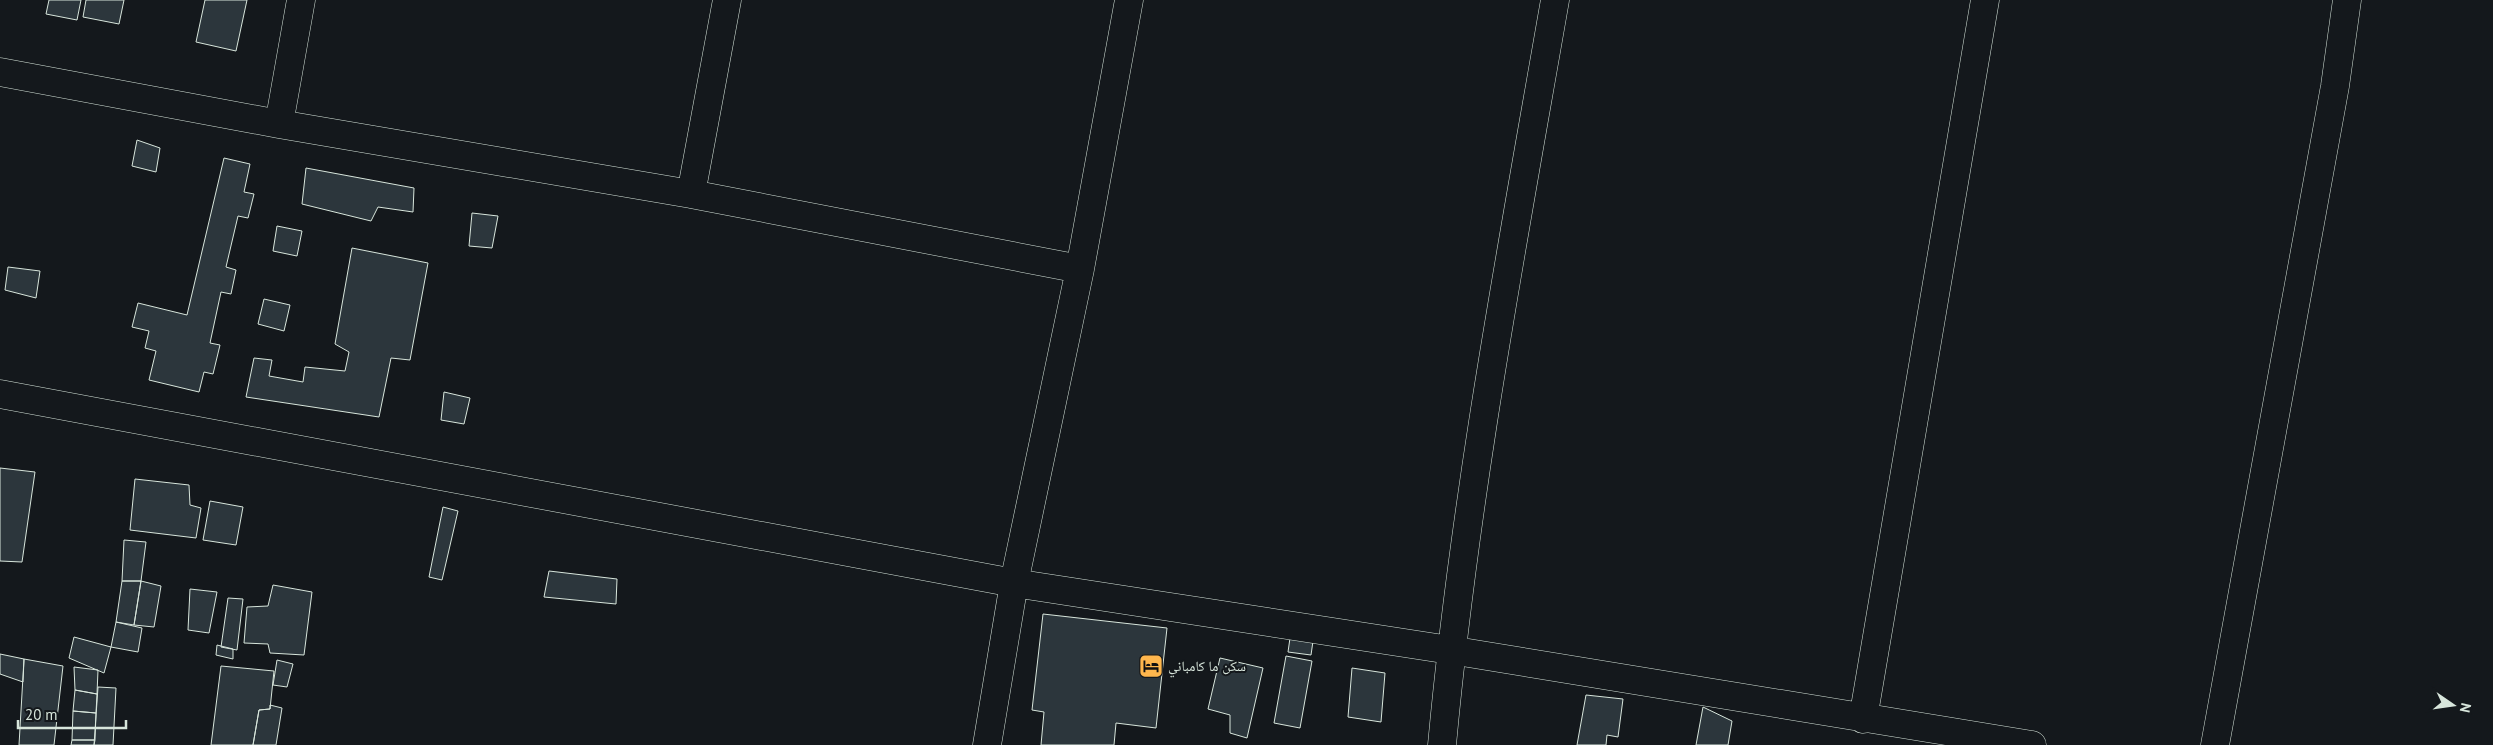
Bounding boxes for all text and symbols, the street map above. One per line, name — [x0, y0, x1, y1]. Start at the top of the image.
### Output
hotel icon: سكن ما كامباني — [1138, 653, 1164, 679]
place label: سكن ما كامباني — [1168, 657, 1246, 678]
north arrow — [2428, 680, 2478, 730]
scale bar — [18, 698, 125, 730]
text: N — [2456, 701, 2475, 714]
text: 20 m — [25, 705, 58, 724]

